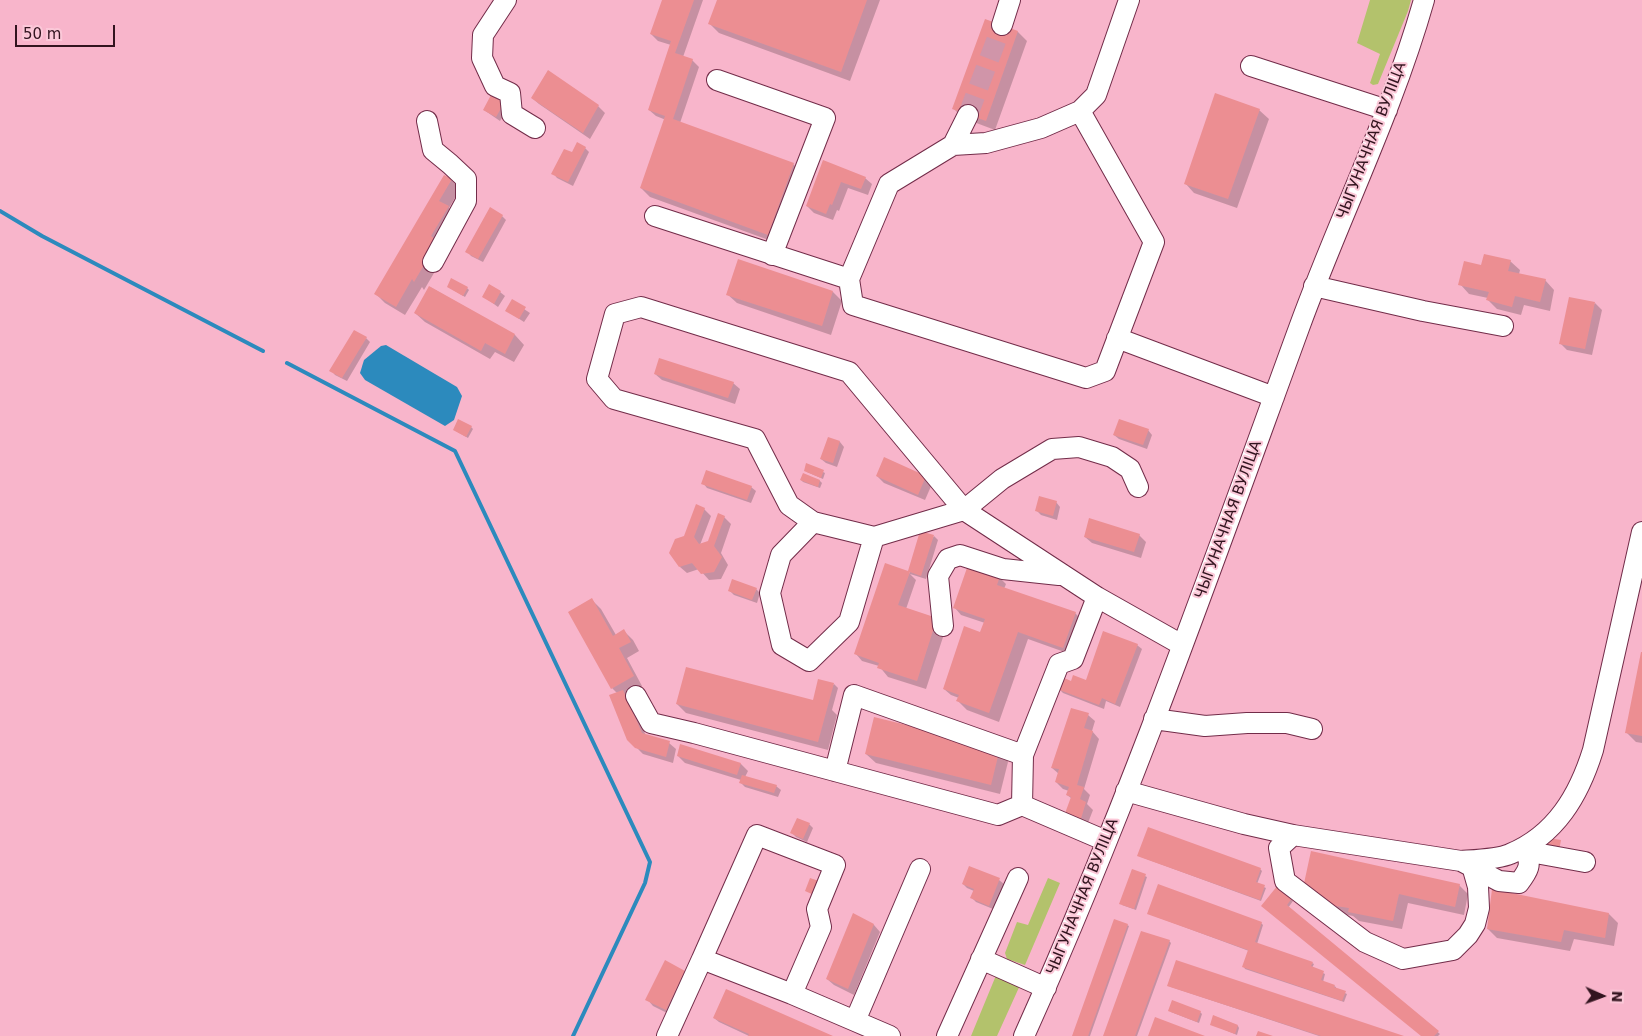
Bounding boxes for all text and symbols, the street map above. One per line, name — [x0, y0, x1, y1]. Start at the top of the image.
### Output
scale bar — [18, 15, 118, 47]
text: 50 m — [23, 25, 61, 43]
street label: ЧЫГУНАЧНАЯ ВУЛІЦА — [1334, 60, 1410, 222]
street label: ЧЫГУНАЧНАЯ ВУЛІЦА — [1192, 438, 1266, 602]
street label: ЧЫГУНАЧНАЯ ВУЛІЦА — [1043, 816, 1123, 978]
north arrow — [1577, 971, 1627, 1021]
text: N — [1609, 990, 1625, 1003]

